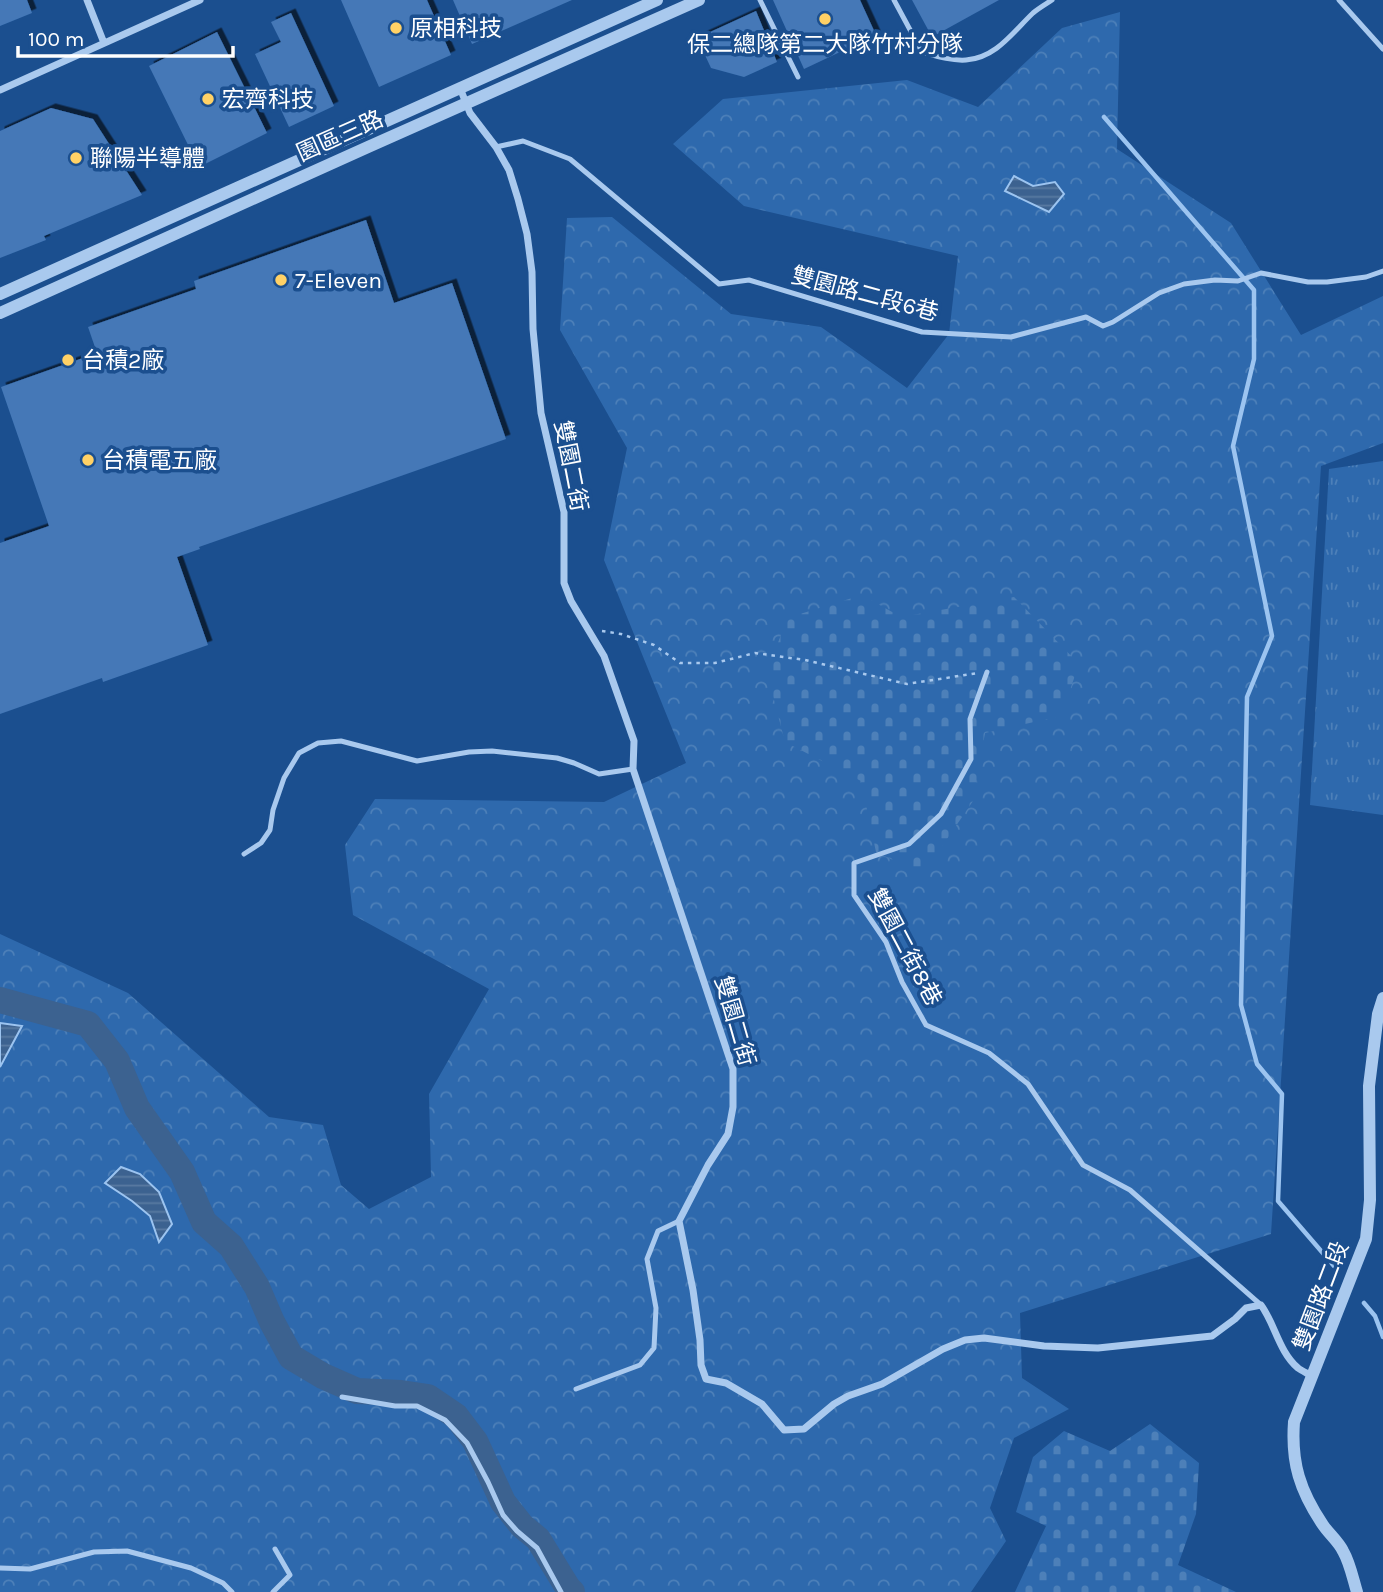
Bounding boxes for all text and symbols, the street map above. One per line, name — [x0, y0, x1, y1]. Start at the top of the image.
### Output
marker: 保二總隊第二大隊竹村分隊 — [817, 11, 833, 27]
scale bar — [18, 14, 233, 58]
place label: 原相科技 — [410, 15, 502, 42]
marker: 原相科技 — [388, 20, 404, 36]
text: 100 m — [28, 27, 85, 51]
place label: 保二總隊第二大隊竹村分隊 — [687, 31, 963, 58]
place label: 宏齊科技 — [222, 86, 314, 113]
marker: 宏齊科技 — [200, 91, 216, 107]
street label: 園區三路 — [292, 105, 388, 167]
place label: 聯陽半導體 — [90, 145, 205, 172]
marker: 聯陽半導體 — [68, 150, 84, 166]
street label: 雙園路二段6巷 — [788, 261, 942, 327]
place label: 7-Eleven — [295, 267, 382, 294]
marker: 7-Eleven — [273, 272, 289, 288]
place label: 台積2廠 — [82, 347, 164, 374]
marker: 台積2廠 — [60, 352, 76, 368]
street label: 雙園二街 — [549, 418, 593, 514]
place label: 台積電五廠 — [102, 447, 217, 474]
marker: 台積電五廠 — [80, 452, 96, 468]
street label: 雙園二街8巷 — [863, 884, 947, 1010]
street label: 雙園二街 — [709, 973, 761, 1069]
street label: 雙園路二段 — [1288, 1237, 1354, 1355]

